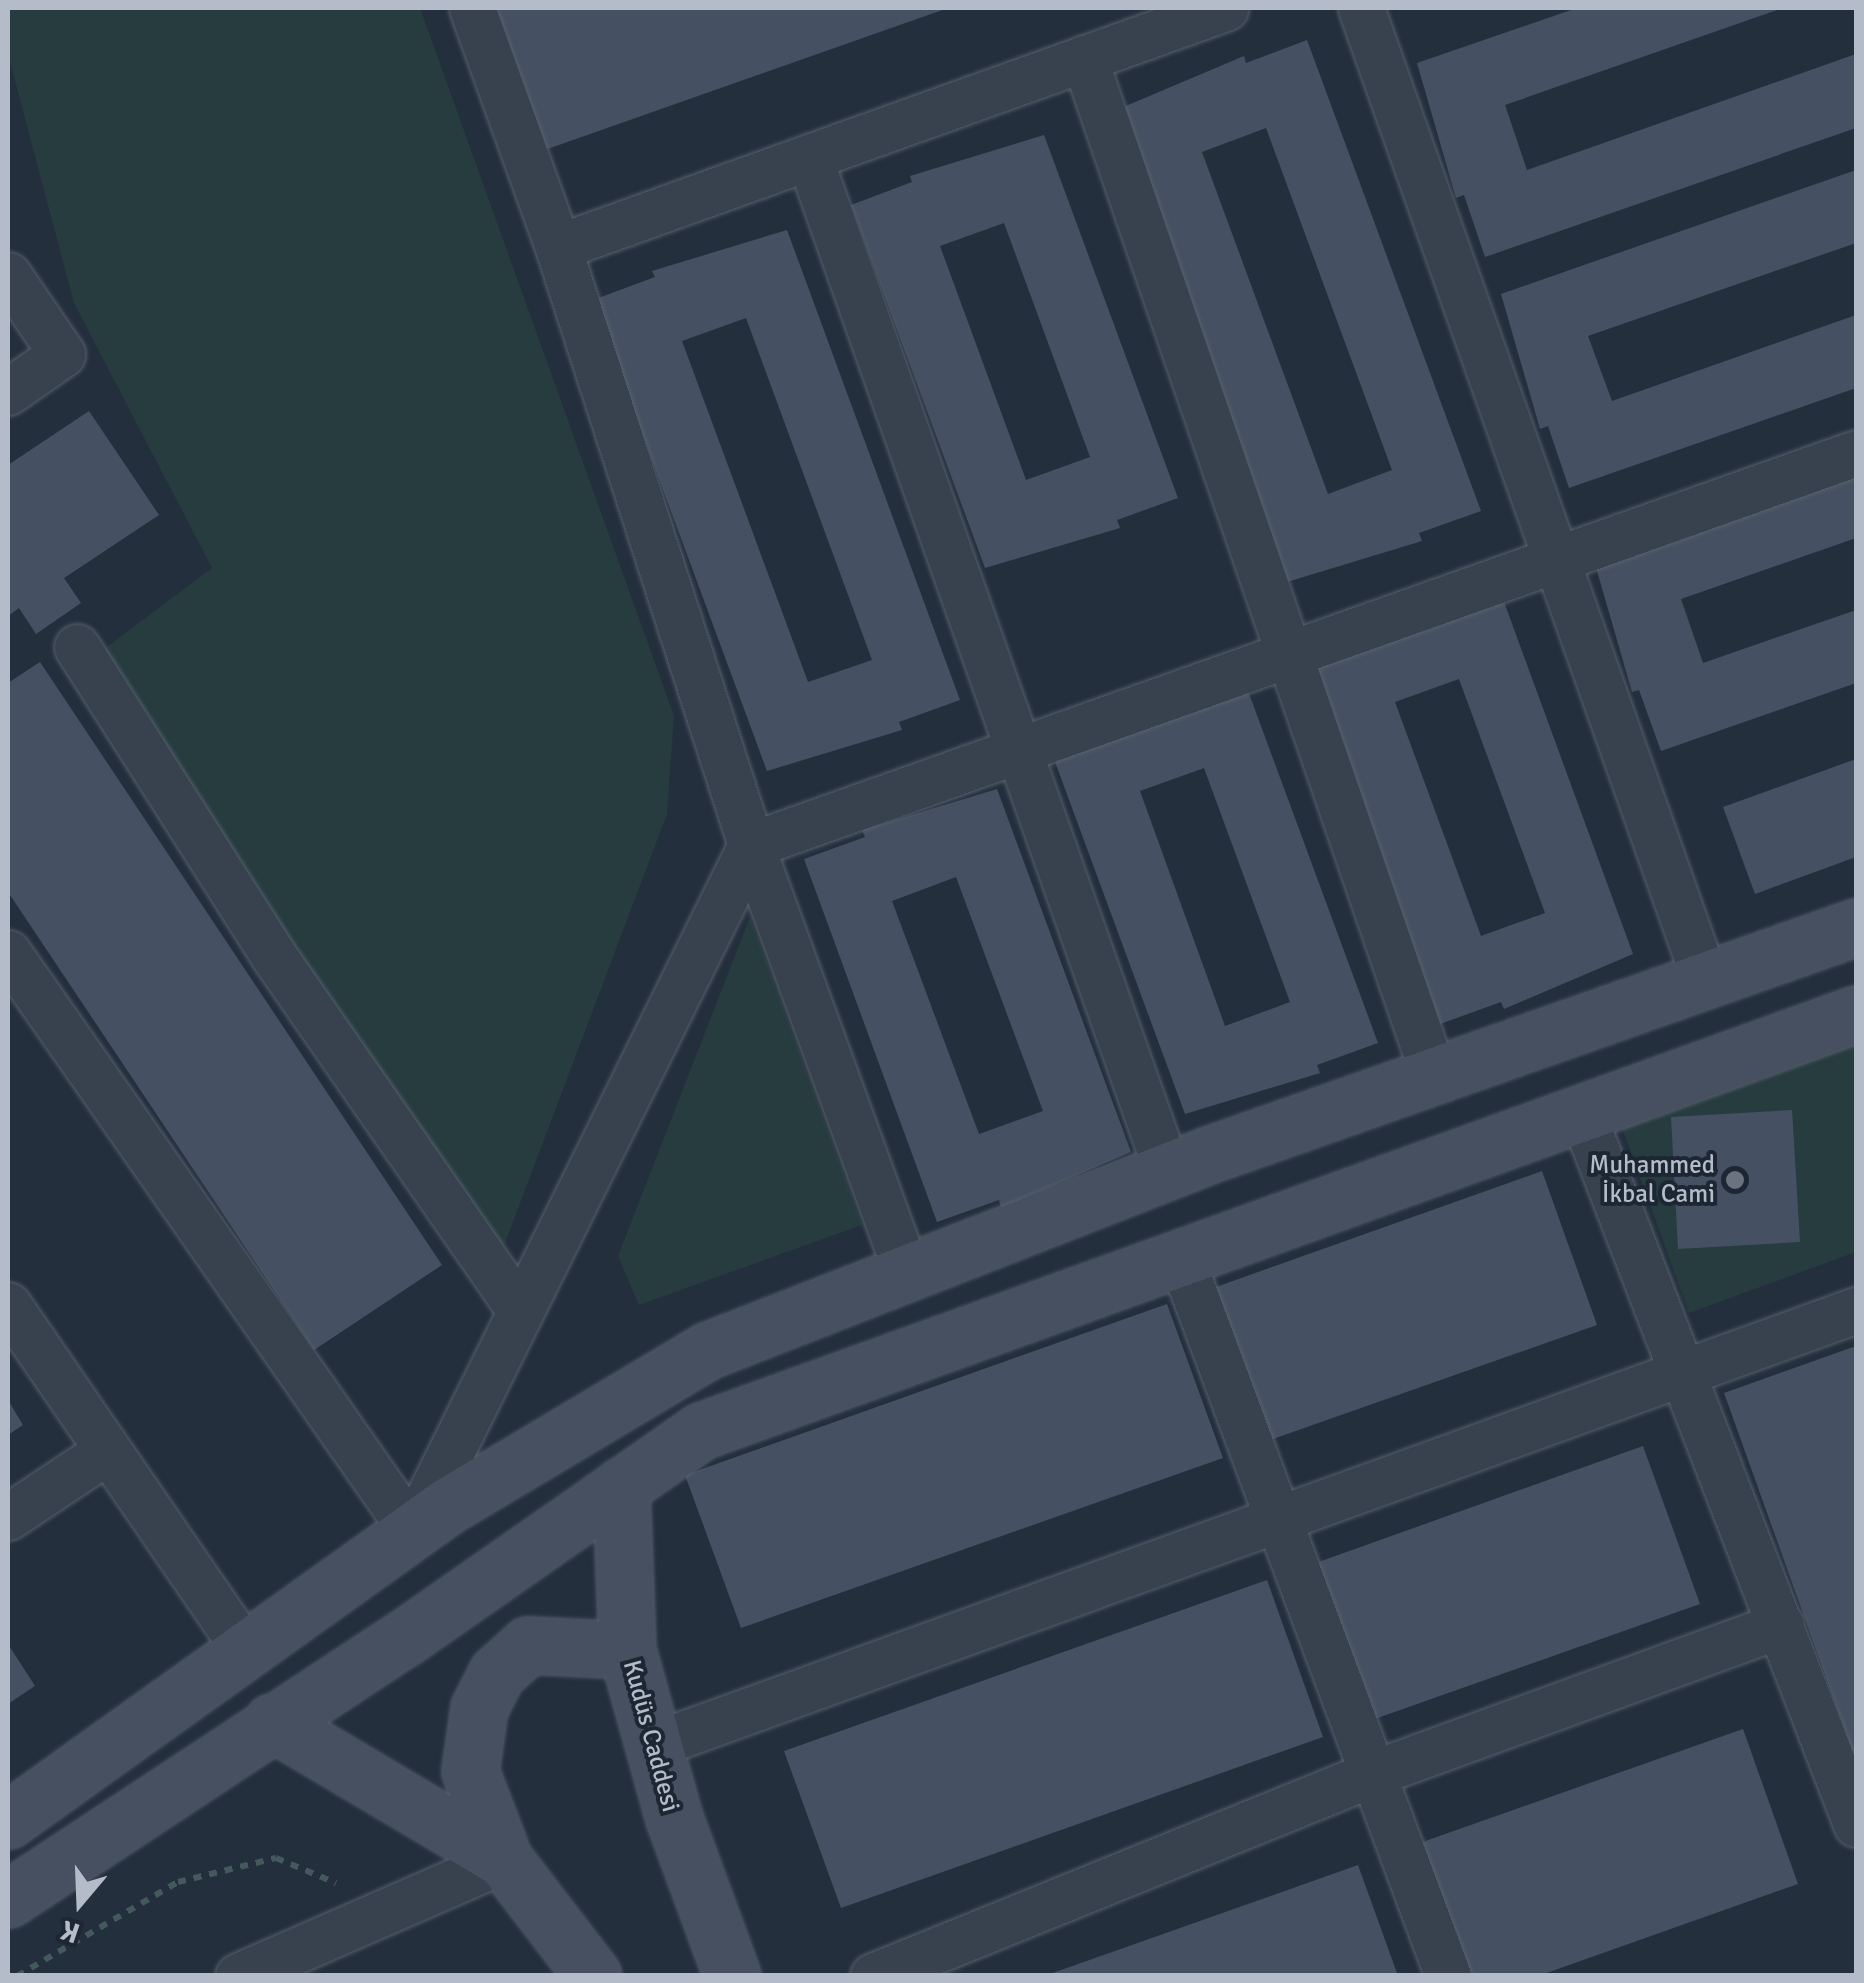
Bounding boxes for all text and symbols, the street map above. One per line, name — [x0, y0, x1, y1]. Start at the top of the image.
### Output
place label: Muhammed İkbal Cami — [1589, 1151, 1715, 1210]
marker: Muhammed İkbal Cami — [1724, 1169, 1746, 1191]
street label: Kudüs Caddesi — [616, 1657, 686, 1815]
north arrow — [30, 1853, 130, 1953]
text: K — [56, 1912, 84, 1950]

